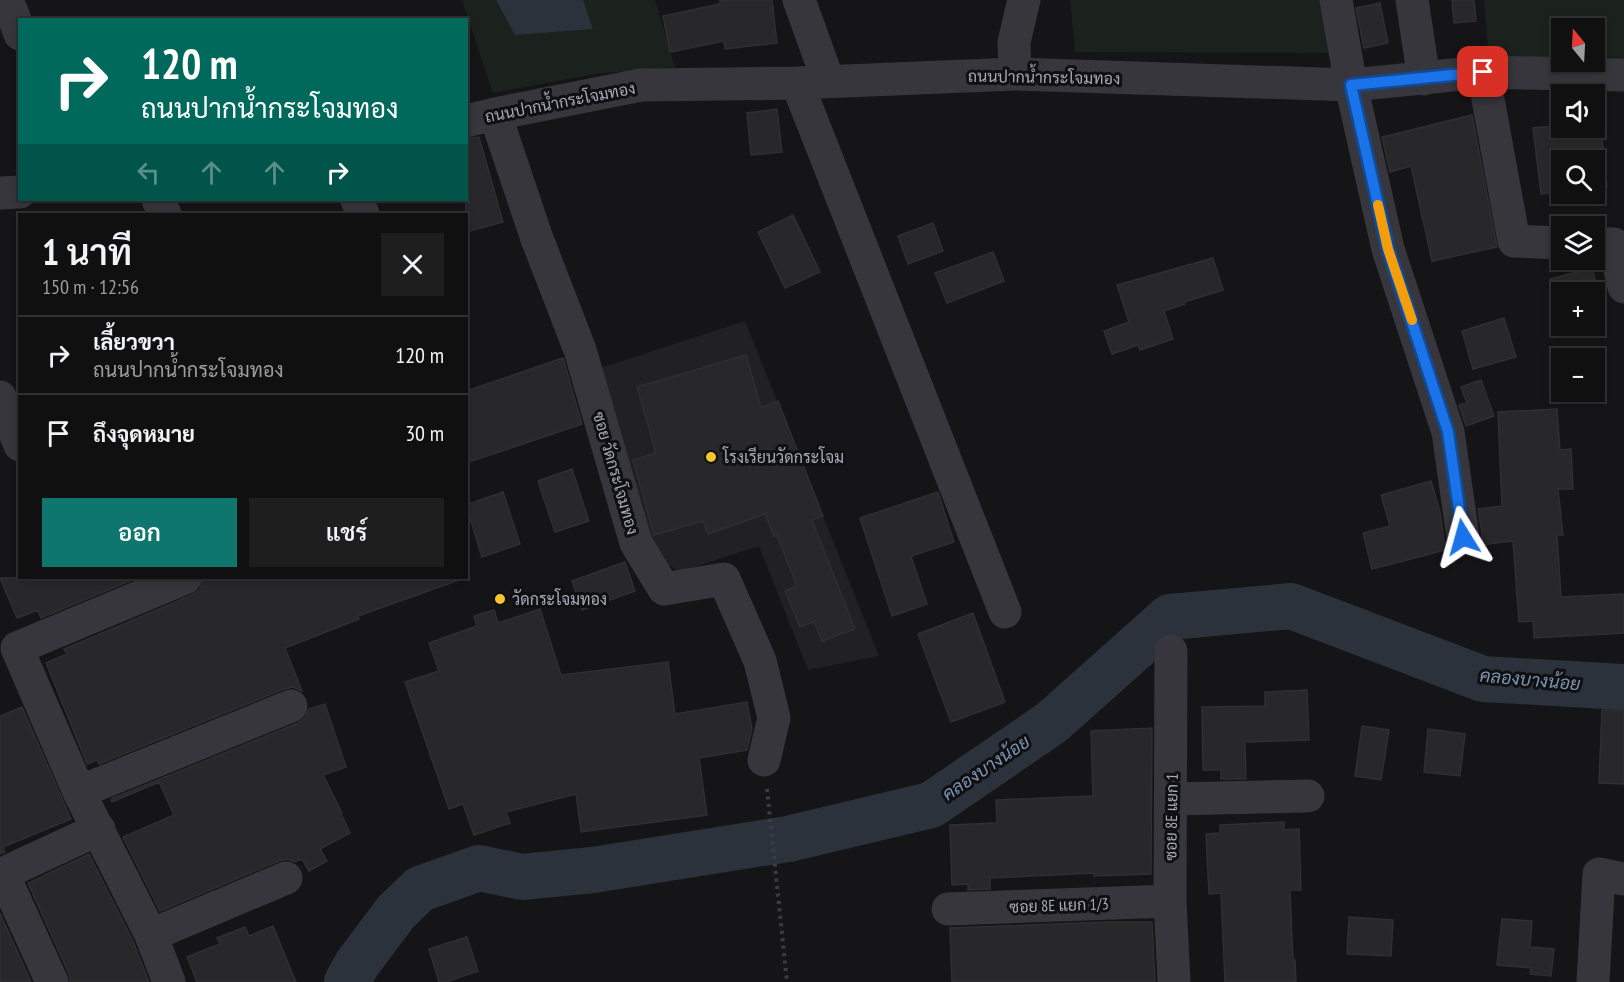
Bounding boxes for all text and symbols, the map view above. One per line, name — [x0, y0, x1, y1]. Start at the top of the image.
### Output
north arrow — [1551, 18, 1605, 72]
map controls — [1551, 18, 1605, 402]
text: 120 m — [141, 36, 238, 91]
icon: right — [42, 42, 120, 120]
pin — [1457, 46, 1508, 97]
icon: arrive — [1466, 55, 1499, 88]
street label: ถนนปากน้ำกระโจมทอง — [968, 62, 1121, 88]
street label: ถนนปากน้ำกระโจมทอง — [482, 74, 637, 126]
button: sound — [1551, 84, 1605, 138]
text: ถนนปากน้ำกระโจมทอง — [141, 91, 398, 125]
button: search — [1551, 150, 1605, 204]
icon: left — [132, 156, 165, 189]
icon: ahead — [195, 156, 228, 189]
icon: ahead — [258, 156, 291, 189]
icon: right — [321, 156, 354, 189]
button: layers — [1551, 216, 1605, 270]
text: 1 นาที — [42, 228, 132, 275]
button: close — [381, 233, 444, 296]
text: 150 m · 12:56 — [42, 274, 139, 300]
button: + — [1551, 282, 1605, 336]
text: เลี้ยวขวา — [93, 328, 175, 356]
icon: right — [42, 339, 75, 372]
text: 120 m — [395, 341, 444, 369]
button: − — [1551, 348, 1605, 402]
text: ถนนปากน้ำกระโจมทอง — [93, 357, 284, 383]
street label: ซอย วัดกระโจมทอง — [589, 409, 644, 537]
icon: arrive — [42, 417, 75, 450]
text: 30 m — [405, 419, 444, 447]
text: ถึงจุดหมาย — [93, 420, 195, 448]
place label: โรงเรียนวัดกระโจม — [722, 446, 844, 467]
marker: โรงเรียนวัดกระโจม — [704, 450, 718, 464]
button: ออก — [42, 498, 237, 567]
button: แชร์ — [249, 498, 444, 567]
position arrow — [1431, 505, 1495, 569]
place label: วัดกระโจมทอง — [512, 588, 607, 609]
marker: วัดกระโจมทอง — [493, 592, 507, 606]
water label: คลองบางน้อย — [1479, 664, 1581, 695]
water label: คลองบางน้อย — [937, 730, 1034, 805]
street label: ซอย 8E แยก 1 — [1160, 773, 1182, 861]
street label: ซอย 8E แยก 1/3 — [1009, 893, 1109, 917]

